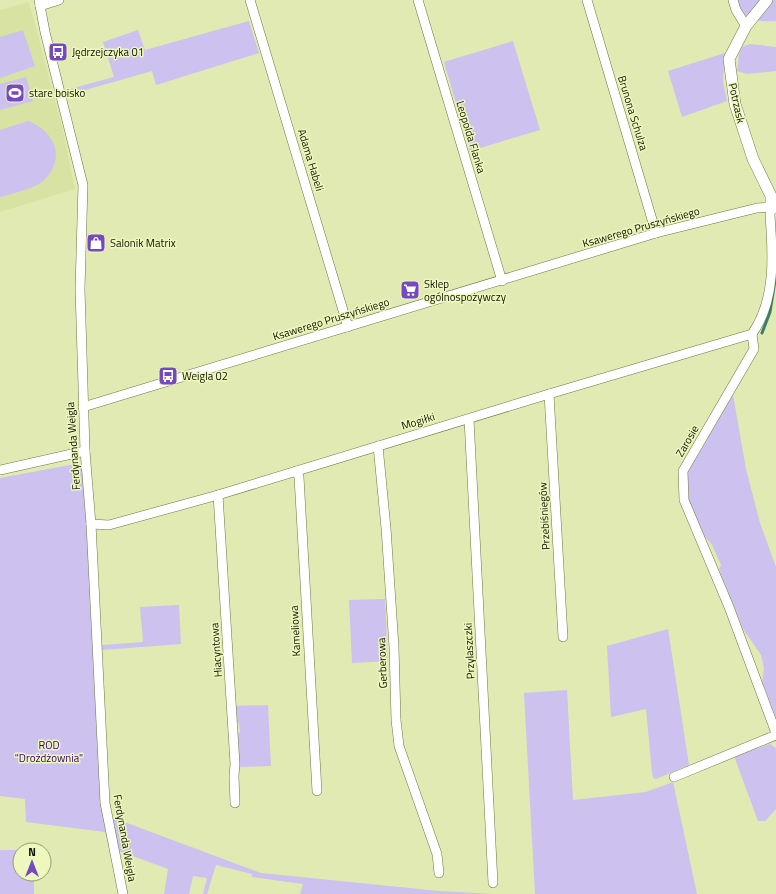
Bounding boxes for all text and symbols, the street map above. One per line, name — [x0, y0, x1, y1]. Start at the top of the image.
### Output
bus stop icon: Jędrzejczyka 01 — [47, 41, 69, 63]
place label: Jędrzejczyka 01 — [72, 44, 144, 60]
street label: Brunona Schulza — [614, 74, 652, 153]
street label: Potrzask — [725, 81, 750, 125]
sports icon: stare boisko — [4, 82, 26, 104]
place label: stare boisko — [29, 85, 85, 101]
street label: Leopolda Flanka — [452, 99, 490, 176]
street label: Adama Habeli — [294, 127, 328, 193]
street label: Ksawerego Pruszyńskiego — [581, 203, 702, 251]
shop icon: Salonik Matrix — [85, 232, 107, 254]
place label: Salonik Matrix — [110, 235, 176, 251]
place label: Sklep ogólnospożywczy — [424, 276, 507, 305]
supermarket icon: Sklep ogólnospożywczy — [399, 279, 421, 301]
street label: Ksawerego Pruszyńskiego — [271, 294, 391, 344]
bus stop icon: Weigla 02 — [157, 365, 179, 387]
place label: Weigla 02 — [182, 368, 228, 384]
street label: Ferdynanda Weigla — [62, 401, 84, 491]
street label: Mogiłki — [399, 408, 437, 434]
street label: Zarosie — [672, 422, 703, 460]
street label: Przebiśniegów — [534, 481, 554, 550]
street label: Kameliowa — [286, 605, 304, 657]
street label: Hiacyntowa — [206, 622, 226, 678]
street label: Przylaszczki — [460, 622, 478, 680]
street label: Gerberowa — [373, 637, 391, 689]
park label: ROD "Drożdżownia" — [15, 737, 83, 766]
street label: Ferdynanda Weigla — [109, 793, 141, 883]
north arrow — [12, 842, 52, 882]
text: N — [28, 844, 36, 860]

